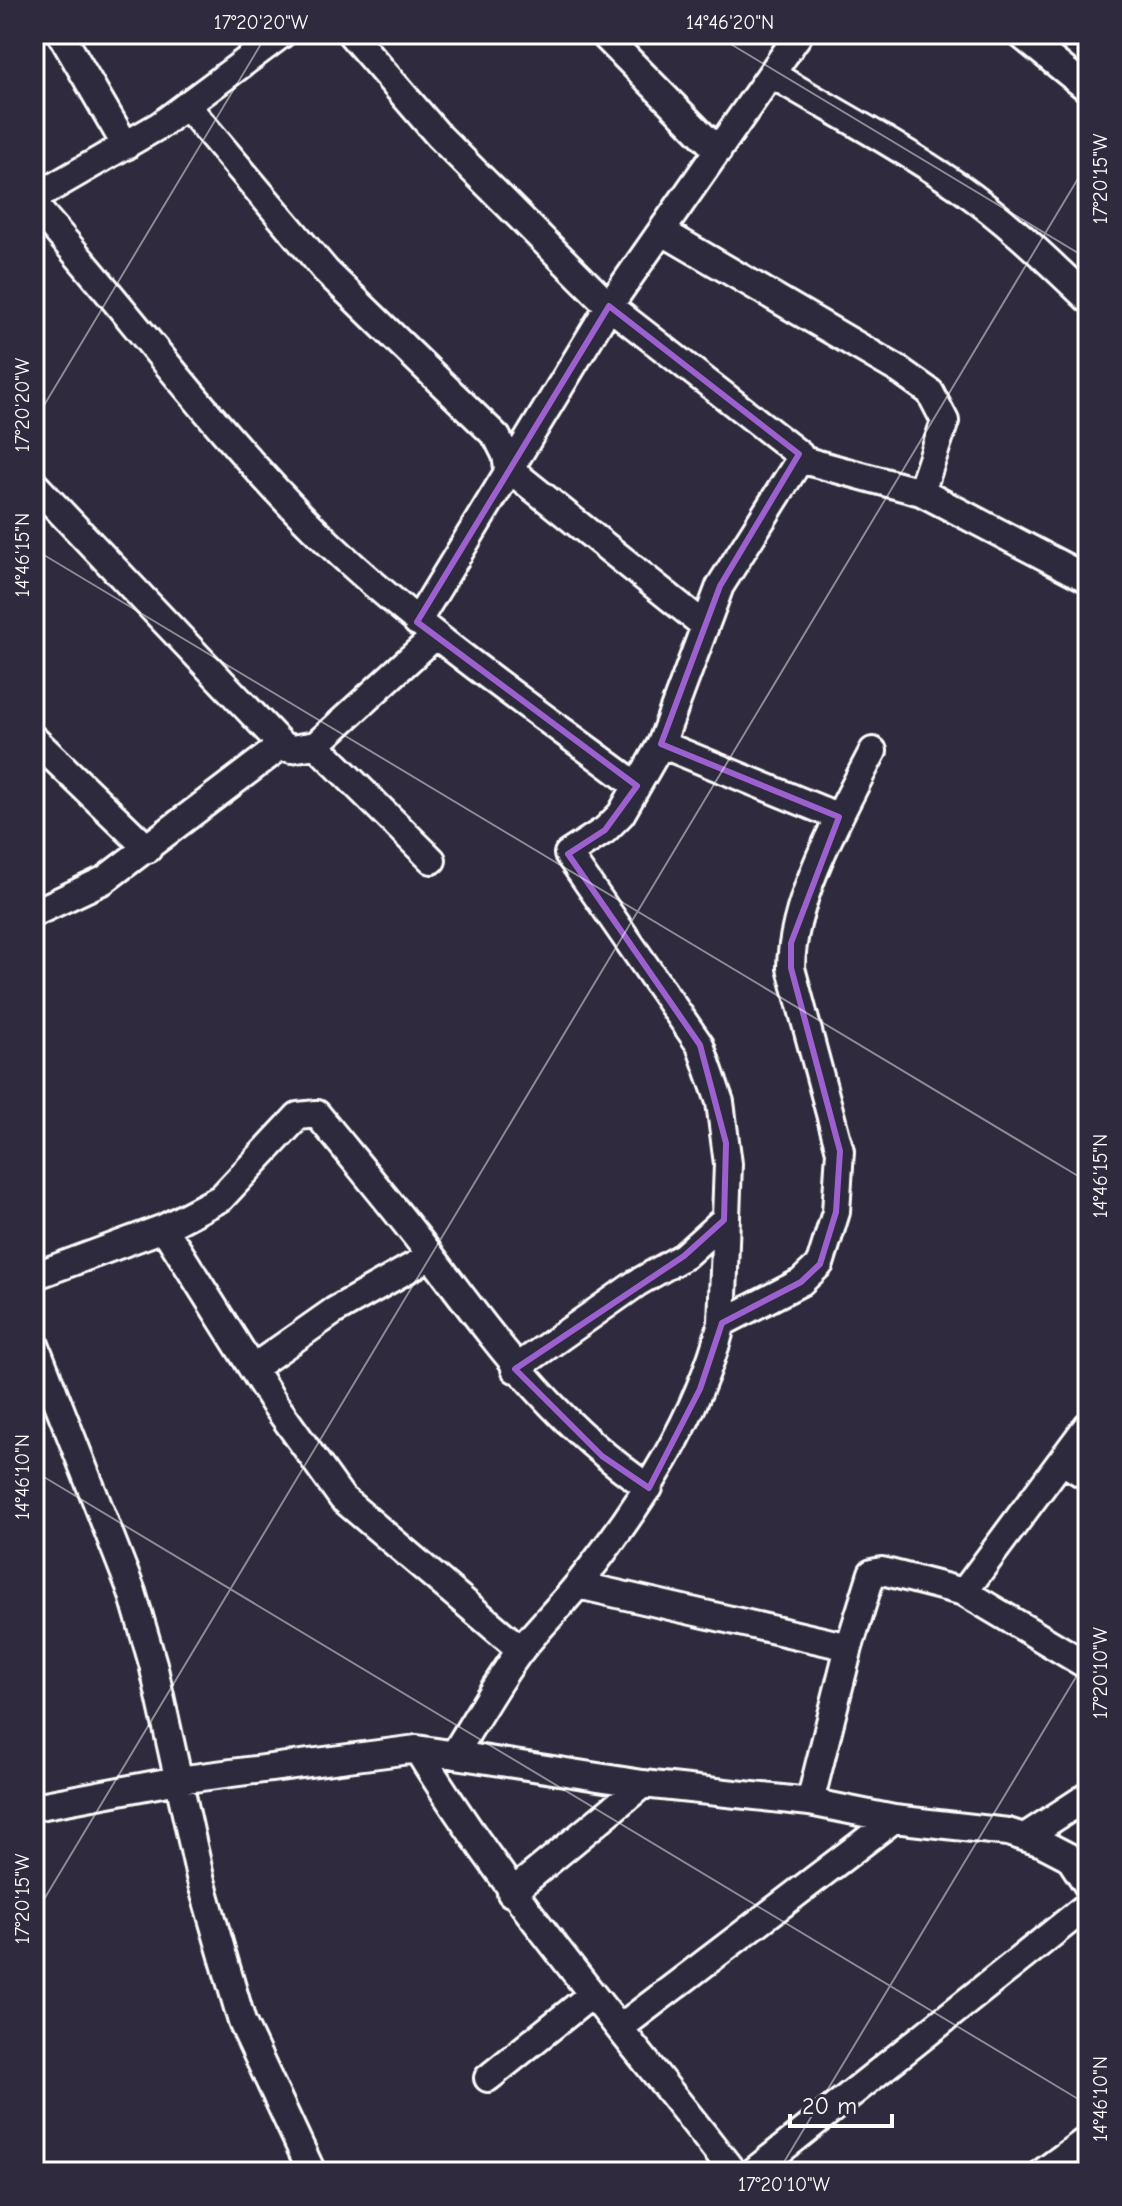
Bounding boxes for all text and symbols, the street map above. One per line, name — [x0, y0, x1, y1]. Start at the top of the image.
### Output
text: 17°20'20"W — [214, 11, 309, 34]
text: 14°46'20"N — [686, 11, 774, 34]
text: 17°20'15"W — [1089, 133, 1112, 224]
text: 17°20'20"W — [11, 357, 34, 452]
text: 14°46'15"N — [11, 513, 34, 597]
text: 14°46'15"N — [1089, 1134, 1112, 1218]
text: 14°46'10"N — [11, 1434, 34, 1520]
text: 17°20'10"W — [1089, 1626, 1112, 1719]
text: 17°20'15"W — [11, 1853, 34, 1944]
text: 14°46'10"N — [1089, 2056, 1112, 2142]
scale bar — [790, 2078, 892, 2128]
text: 20 m — [802, 2092, 857, 2120]
text: 17°20'10"W — [738, 2173, 831, 2196]

